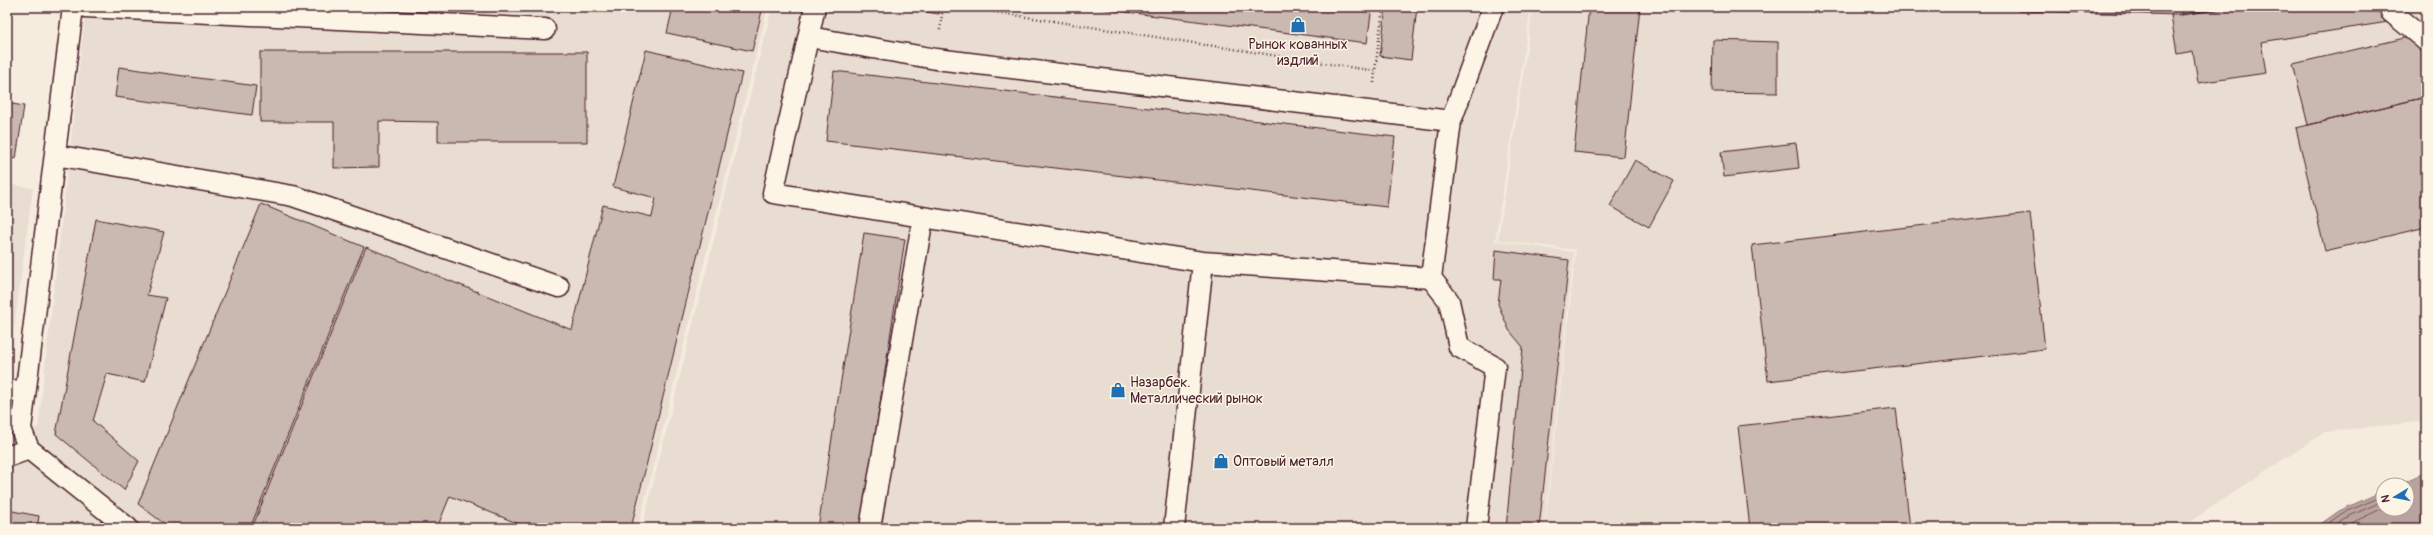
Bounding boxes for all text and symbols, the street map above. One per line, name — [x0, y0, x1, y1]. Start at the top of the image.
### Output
shop icon: Рынок кованных издлий — [1289, 16, 1307, 34]
place label: Рынок кованных издлий — [1249, 36, 1347, 69]
place label: Назарбек. Металлический рынок — [1130, 374, 1263, 407]
shop icon: Назарбек. Металлический рынок — [1109, 381, 1127, 399]
shop icon: Оптовый металл — [1212, 452, 1230, 470]
place label: Оптовый металл — [1233, 453, 1334, 470]
north arrow — [2375, 477, 2415, 517]
text: N — [2378, 493, 2393, 503]

